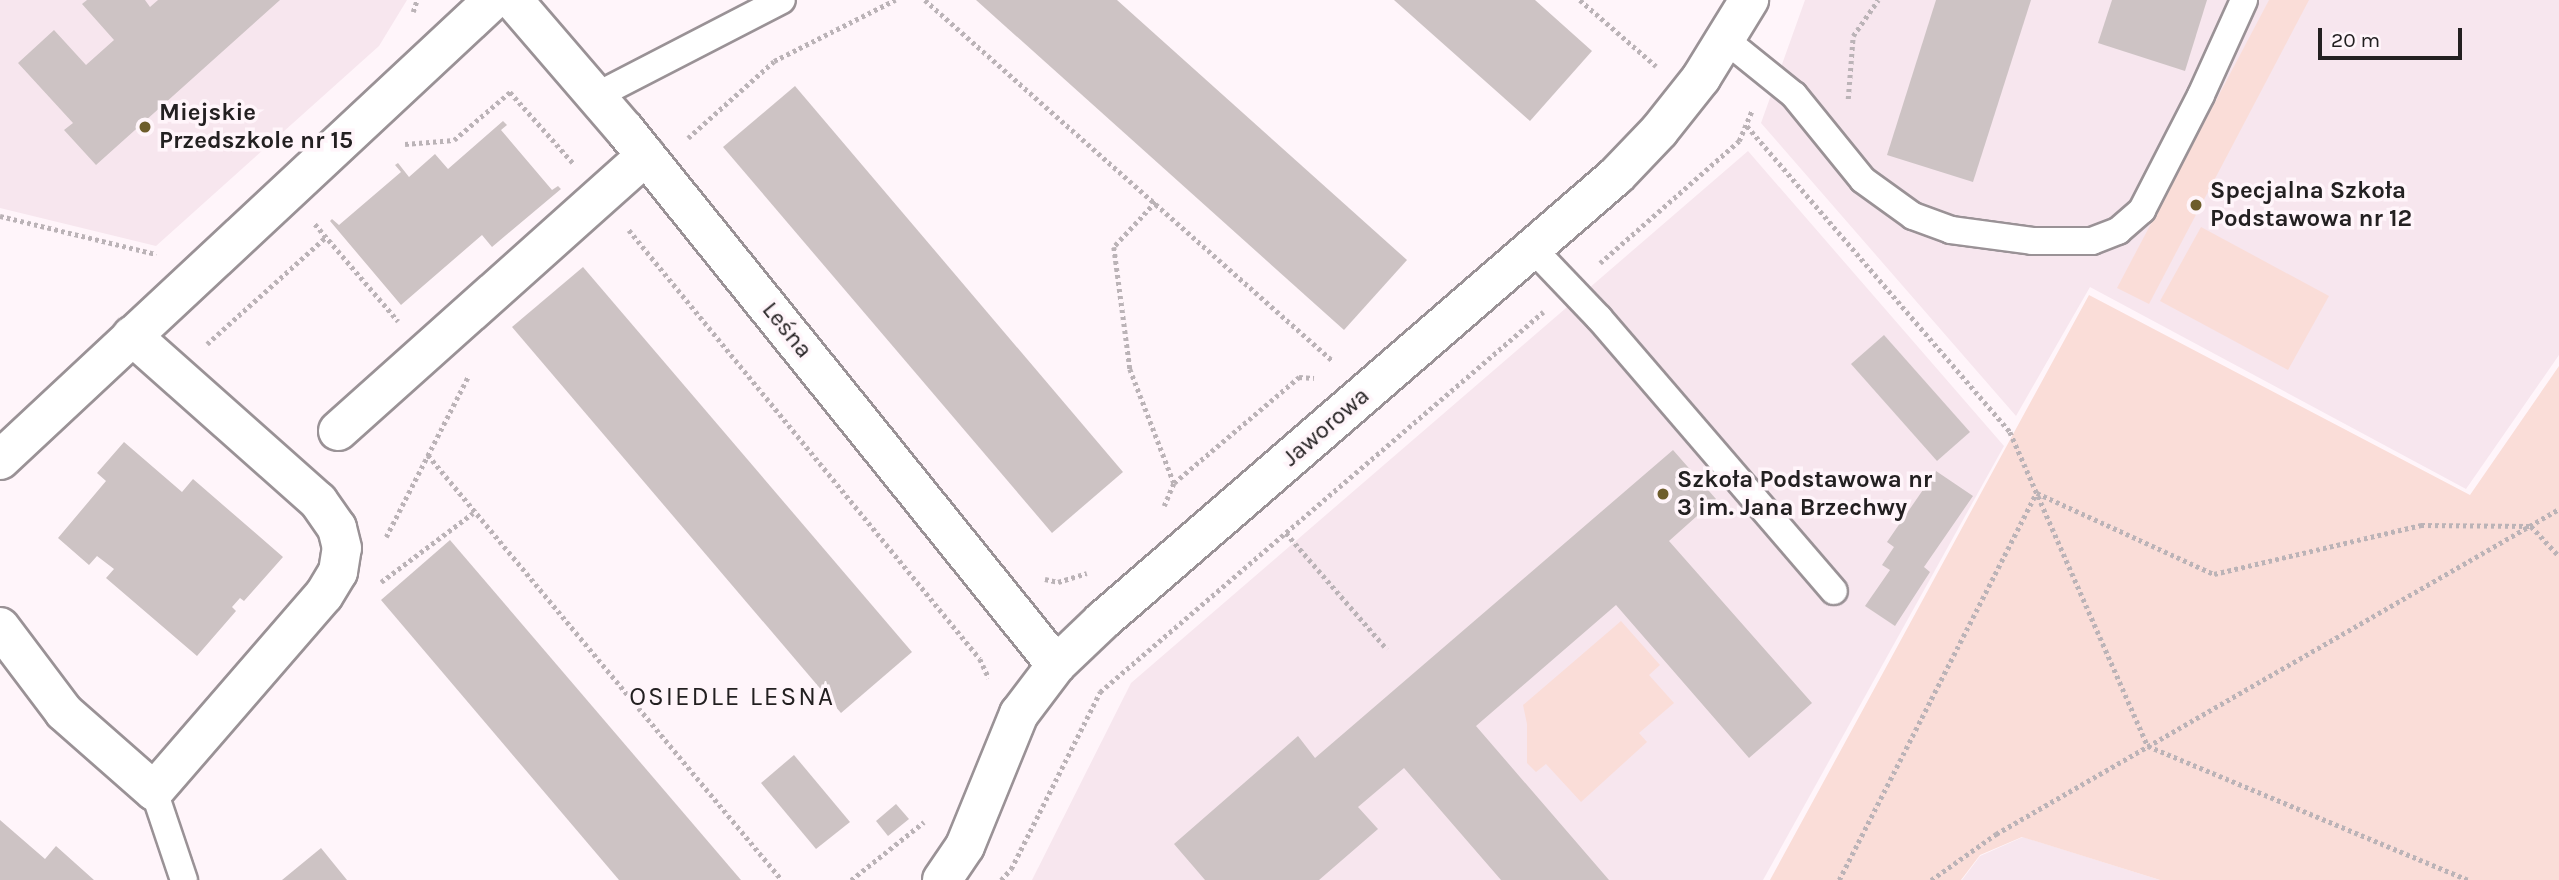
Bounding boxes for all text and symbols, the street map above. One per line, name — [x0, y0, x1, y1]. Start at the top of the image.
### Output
scale bar — [2321, 14, 2464, 58]
text: 20 m — [2331, 28, 2380, 52]
place label: Miejskie Przedszkole nr 15 — [159, 99, 353, 155]
marker: Miejskie Przedszkole nr 15 — [137, 119, 153, 135]
place label: Specjalna Szkoła Podstawowa nr 12 — [2210, 177, 2412, 233]
marker: Specjalna Szkoła Podstawowa nr 12 — [2188, 197, 2204, 213]
street label: Leśna — [756, 296, 818, 364]
street label: Jaworowa — [1277, 381, 1375, 473]
place label: Szkoła Podstawowa nr 3 im. Jana Brzechwy — [1677, 466, 1932, 522]
marker: Szkoła Podstawowa nr 3 im. Jana Brzechwy — [1655, 486, 1671, 502]
district label: OSIEDLE LESNA — [631, 681, 833, 713]

